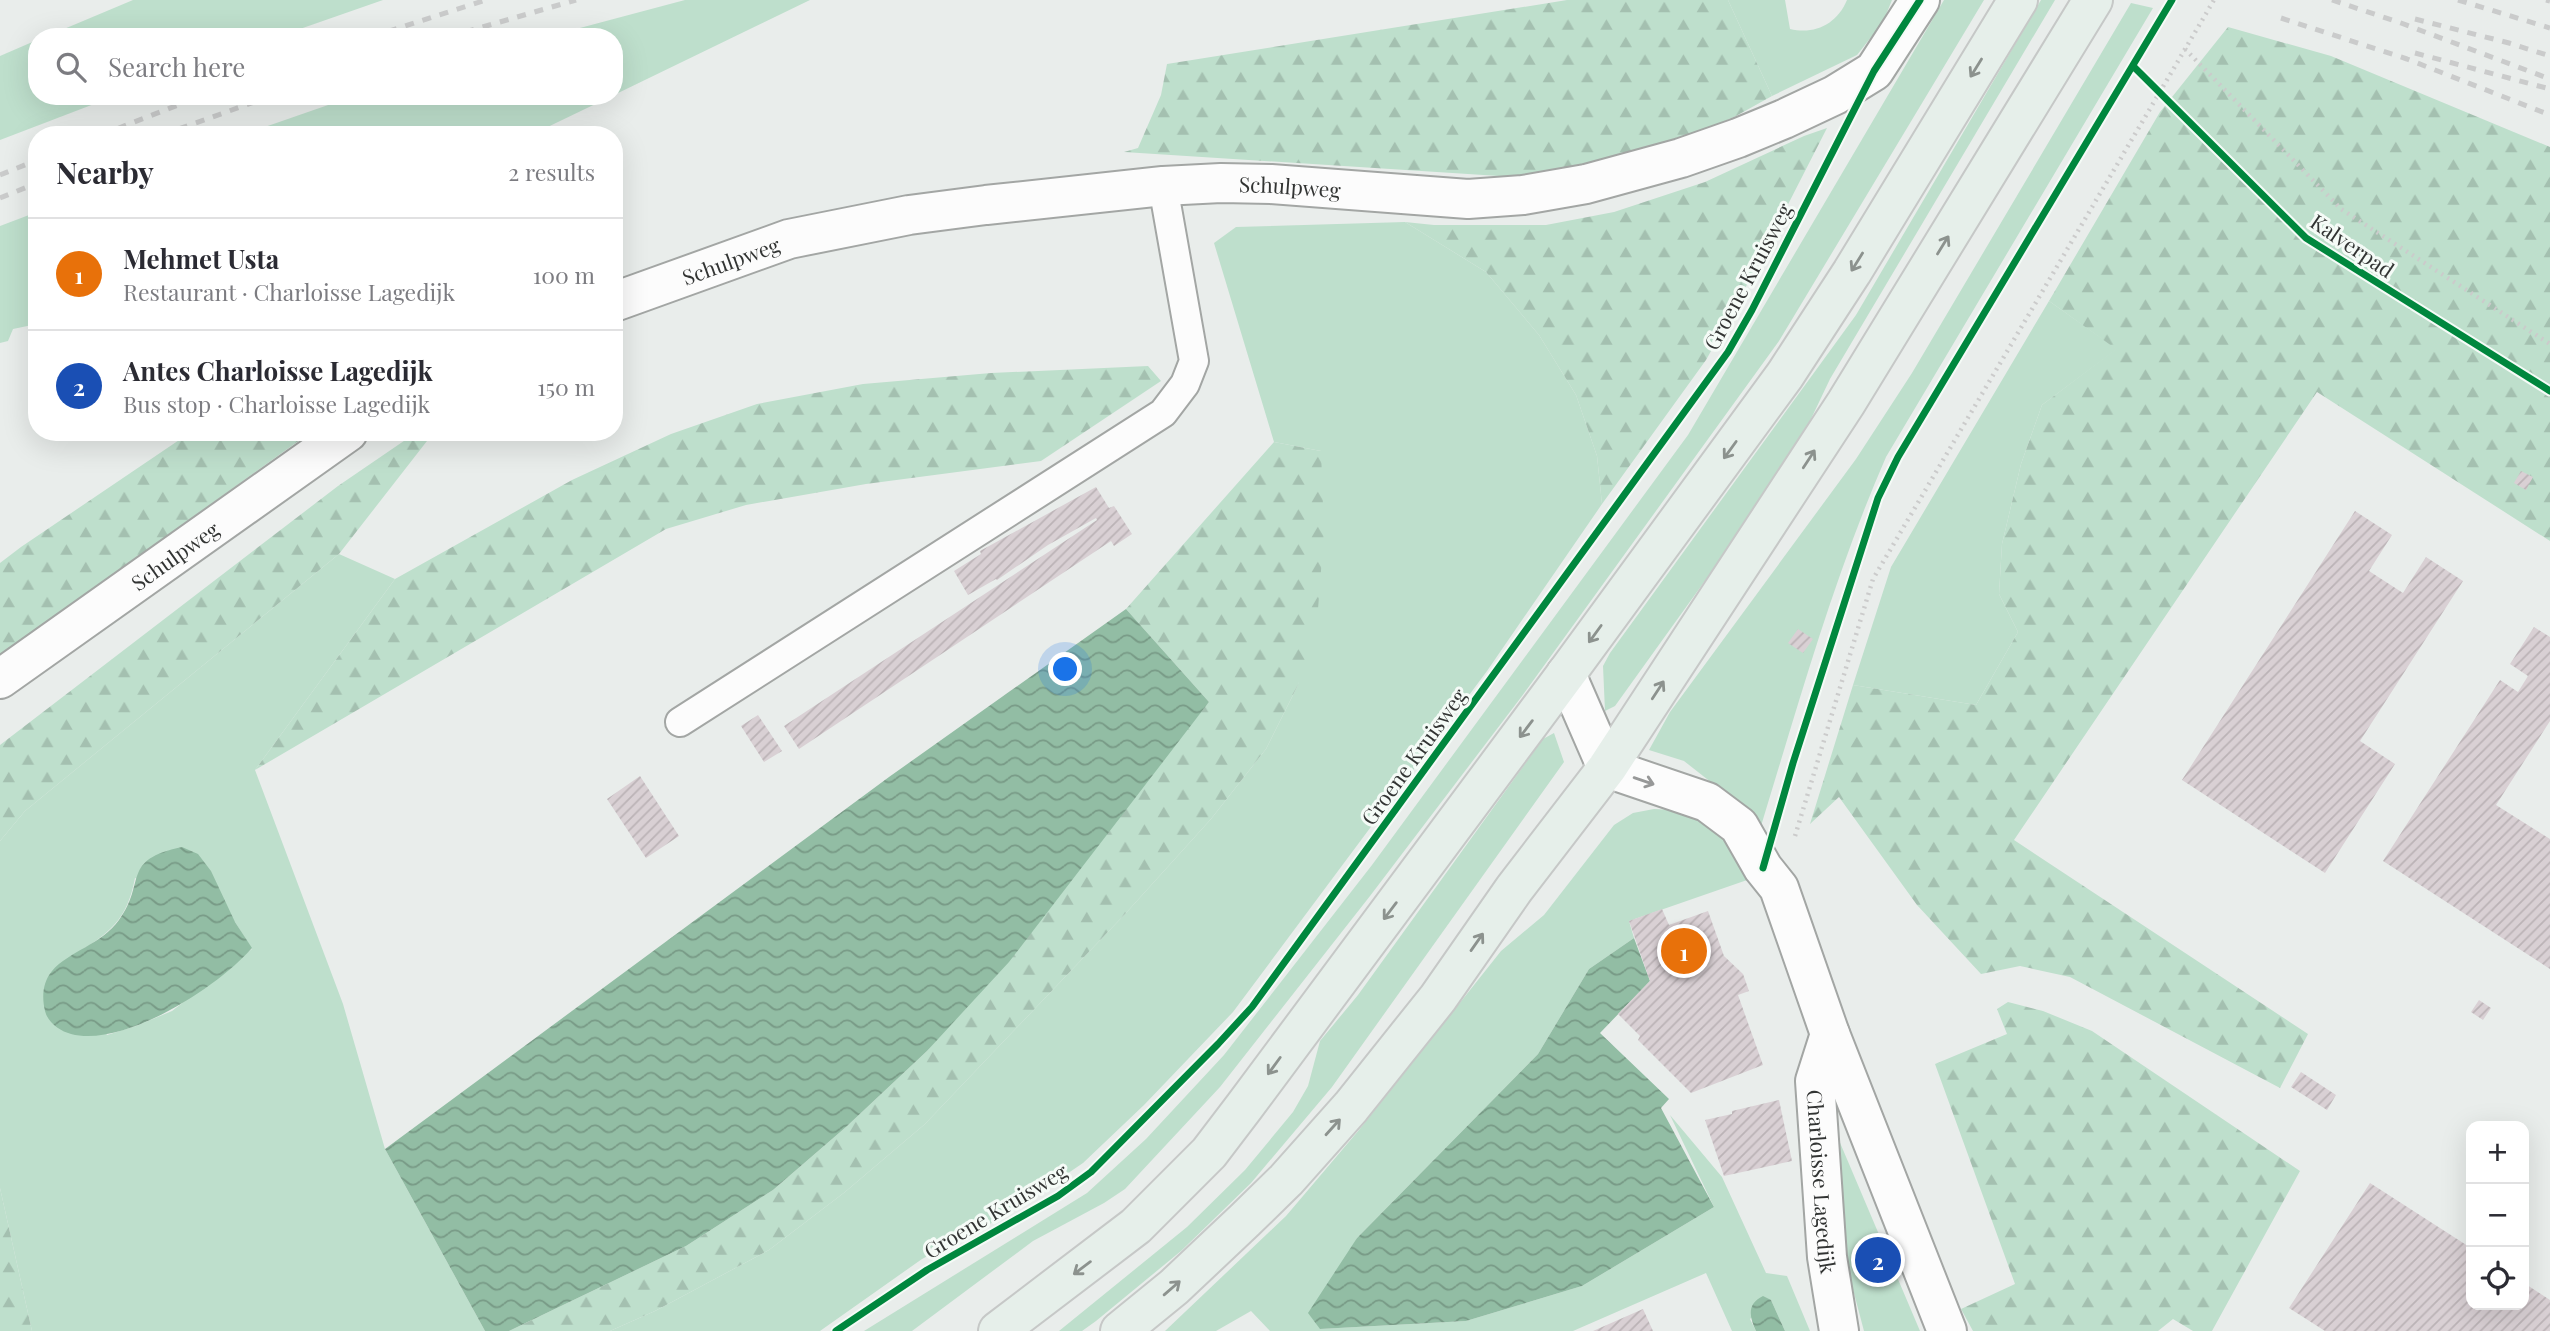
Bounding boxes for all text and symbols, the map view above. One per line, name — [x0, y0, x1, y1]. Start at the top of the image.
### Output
search box — [28, 28, 623, 105]
icon: search — [52, 48, 90, 86]
text: Search here — [108, 49, 245, 84]
one-way arrow — [1969, 58, 1983, 78]
text: Nearby — [56, 152, 154, 192]
text: 2 results — [508, 156, 595, 187]
street label: Schulpweg — [1239, 169, 1342, 203]
street label: Groene Kruisweg — [1696, 198, 1798, 354]
street label: Kalverpad — [2306, 207, 2400, 283]
street label: Schulpweg — [678, 230, 783, 290]
one-way arrow — [1936, 236, 1950, 256]
text: Mehmet Usta — [123, 241, 279, 276]
one-way arrow — [1850, 252, 1864, 272]
text: 1 — [75, 259, 83, 290]
text: 100 m — [533, 259, 595, 290]
text: Restaurant · Charloisse Lagedijk — [123, 276, 455, 307]
text: Antes Charloisse Lagedijk — [123, 353, 433, 388]
text: 2 — [73, 371, 85, 402]
text: 150 m — [537, 371, 595, 402]
text: Bus stop · Charloisse Lagedijk — [123, 388, 430, 419]
one-way arrow — [1722, 441, 1737, 459]
one-way arrow — [1802, 450, 1816, 469]
street label: Schulpweg — [125, 514, 224, 596]
one-way arrow — [1588, 624, 1603, 643]
your location — [1048, 652, 1082, 686]
one-way arrow — [1651, 681, 1665, 701]
street label: Groene Kruisweg — [1354, 682, 1472, 830]
one-way arrow — [1518, 719, 1533, 738]
one-way arrow — [1633, 775, 1655, 788]
one-way arrow — [1382, 901, 1397, 920]
pin: 1 — [1661, 925, 1707, 977]
one-way arrow — [1470, 933, 1484, 952]
one-way arrow — [1267, 1057, 1282, 1076]
street label: Charloisse Lagedijk — [1802, 1089, 1844, 1276]
one-way arrow — [1325, 1118, 1341, 1136]
map controls — [2466, 1121, 2529, 1310]
button: + — [2466, 1121, 2529, 1184]
street label: Groene Kruisweg — [918, 1156, 1072, 1264]
button: − — [2466, 1184, 2529, 1247]
pin: 2 — [1855, 1234, 1901, 1286]
button: locate — [2466, 1247, 2529, 1310]
one-way arrow — [1073, 1260, 1092, 1275]
one-way arrow — [1163, 1280, 1181, 1296]

